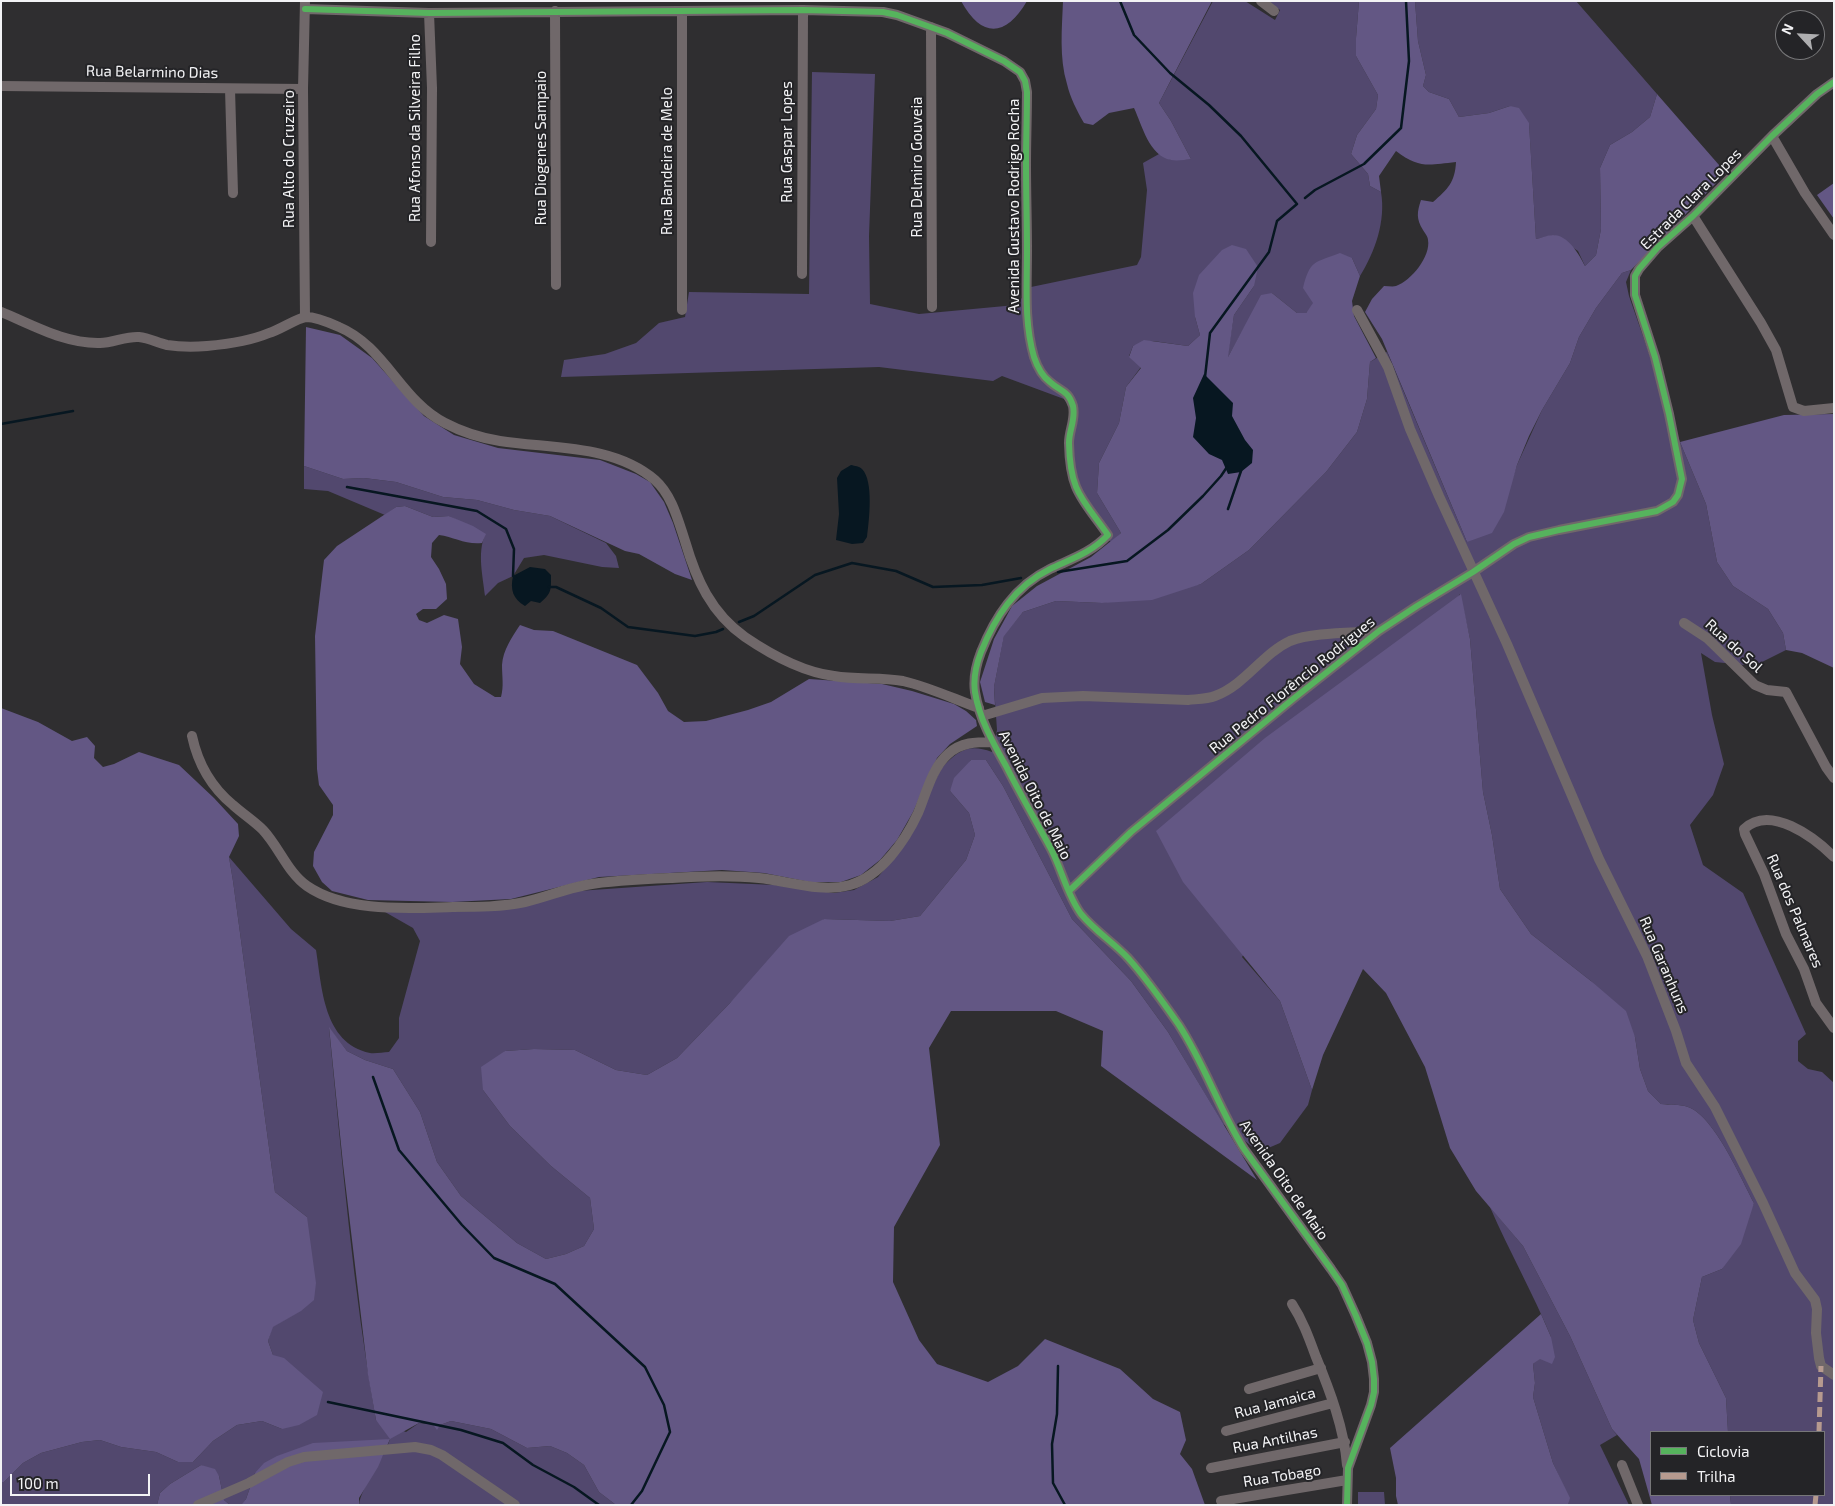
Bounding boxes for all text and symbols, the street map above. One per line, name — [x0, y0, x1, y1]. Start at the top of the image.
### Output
north arrow — [1775, 10, 1825, 60]
text: N — [1777, 21, 1797, 37]
street label: Rua Afonso da Silveira Filho — [406, 34, 424, 222]
street label: Rua Belarmino Dias — [86, 62, 218, 82]
street label: Rua Diogenes Sampaio — [532, 71, 550, 225]
street label: Rua Gaspar Lopes — [778, 81, 796, 203]
street label: Rua Bandeira de Melo — [658, 87, 676, 235]
street label: Rua Alto do Cruzeiro — [280, 90, 298, 228]
street label: Rua Delmiro Gouveia — [908, 97, 926, 237]
street label: Avenida Gustavo Rodrigo Rocha — [1005, 98, 1023, 314]
street label: Estrada Clara Lopes — [1637, 145, 1745, 253]
street label: Rua Pedro Florêncio Rodrigues — [1206, 613, 1378, 757]
street label: Rua do Sol — [1702, 615, 1766, 677]
street label: Avenida Oito de Maio — [995, 727, 1075, 863]
street label: Rua dos Palmares — [1763, 851, 1827, 971]
street label: Rua Garanhuns — [1635, 914, 1693, 1016]
street label: Avenida Oito de Maio — [1236, 1116, 1332, 1244]
street label: Rua Jamaica — [1232, 1384, 1318, 1422]
street label: Rua Antilhas — [1231, 1423, 1319, 1457]
legend — [1650, 1431, 1825, 1496]
text: Ciclovia — [1697, 1442, 1749, 1460]
street label: Rua Tobago — [1242, 1461, 1322, 1491]
scale bar — [12, 1464, 152, 1496]
text: Trilha — [1697, 1467, 1735, 1485]
text: 100 m — [18, 1474, 59, 1492]

